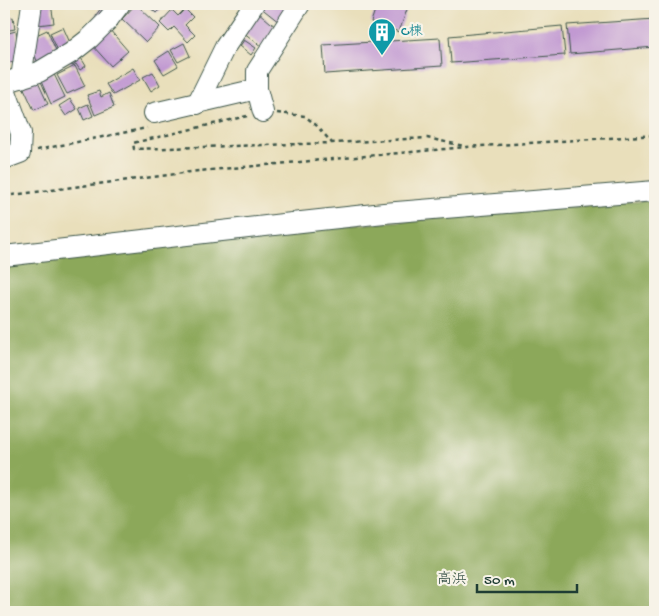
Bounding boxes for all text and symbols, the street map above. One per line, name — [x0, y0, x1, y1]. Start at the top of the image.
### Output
building icon: C棟 — [367, 17, 397, 56]
place label: C棟 — [401, 24, 424, 41]
scale bar — [477, 561, 576, 593]
district label: 高浜 — [437, 570, 467, 589]
text: 50 m — [484, 572, 515, 590]

